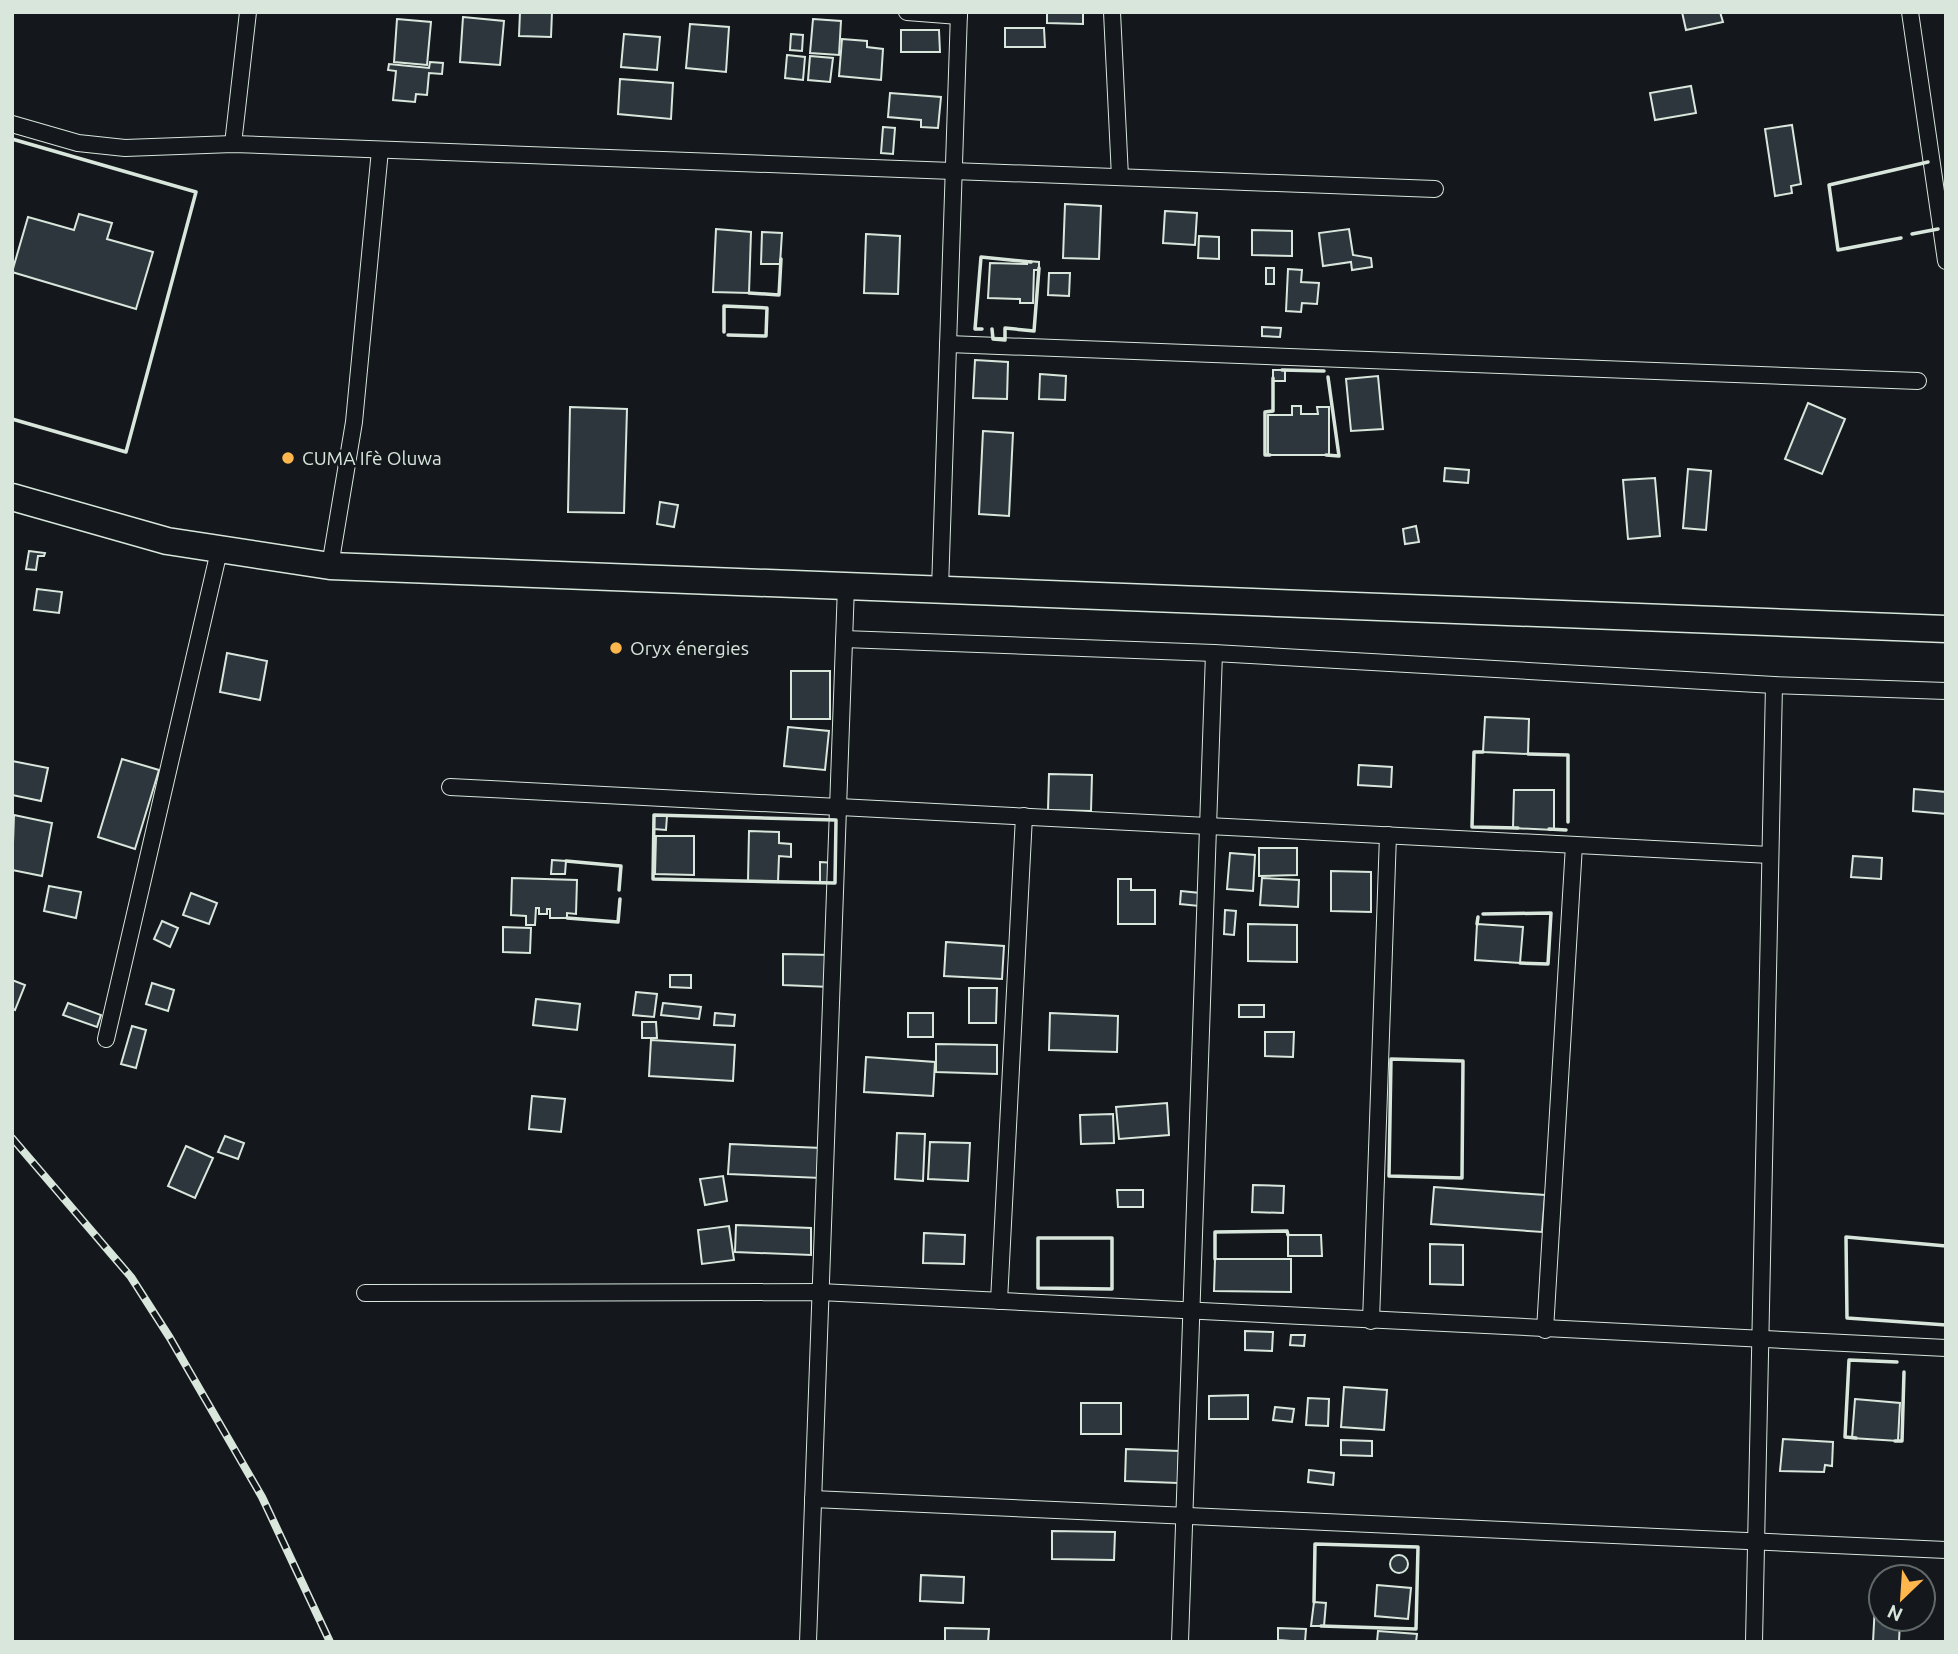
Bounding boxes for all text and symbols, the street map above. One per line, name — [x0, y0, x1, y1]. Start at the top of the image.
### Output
place label: CUMA Ifè Oluwa — [302, 447, 442, 469]
marker: CUMA Ifè Oluwa — [280, 450, 296, 466]
place label: Oryx énergies — [630, 637, 749, 659]
marker: Oryx énergies — [608, 640, 624, 656]
north arrow — [1867, 1563, 1937, 1633]
text: N — [1884, 1600, 1906, 1626]

